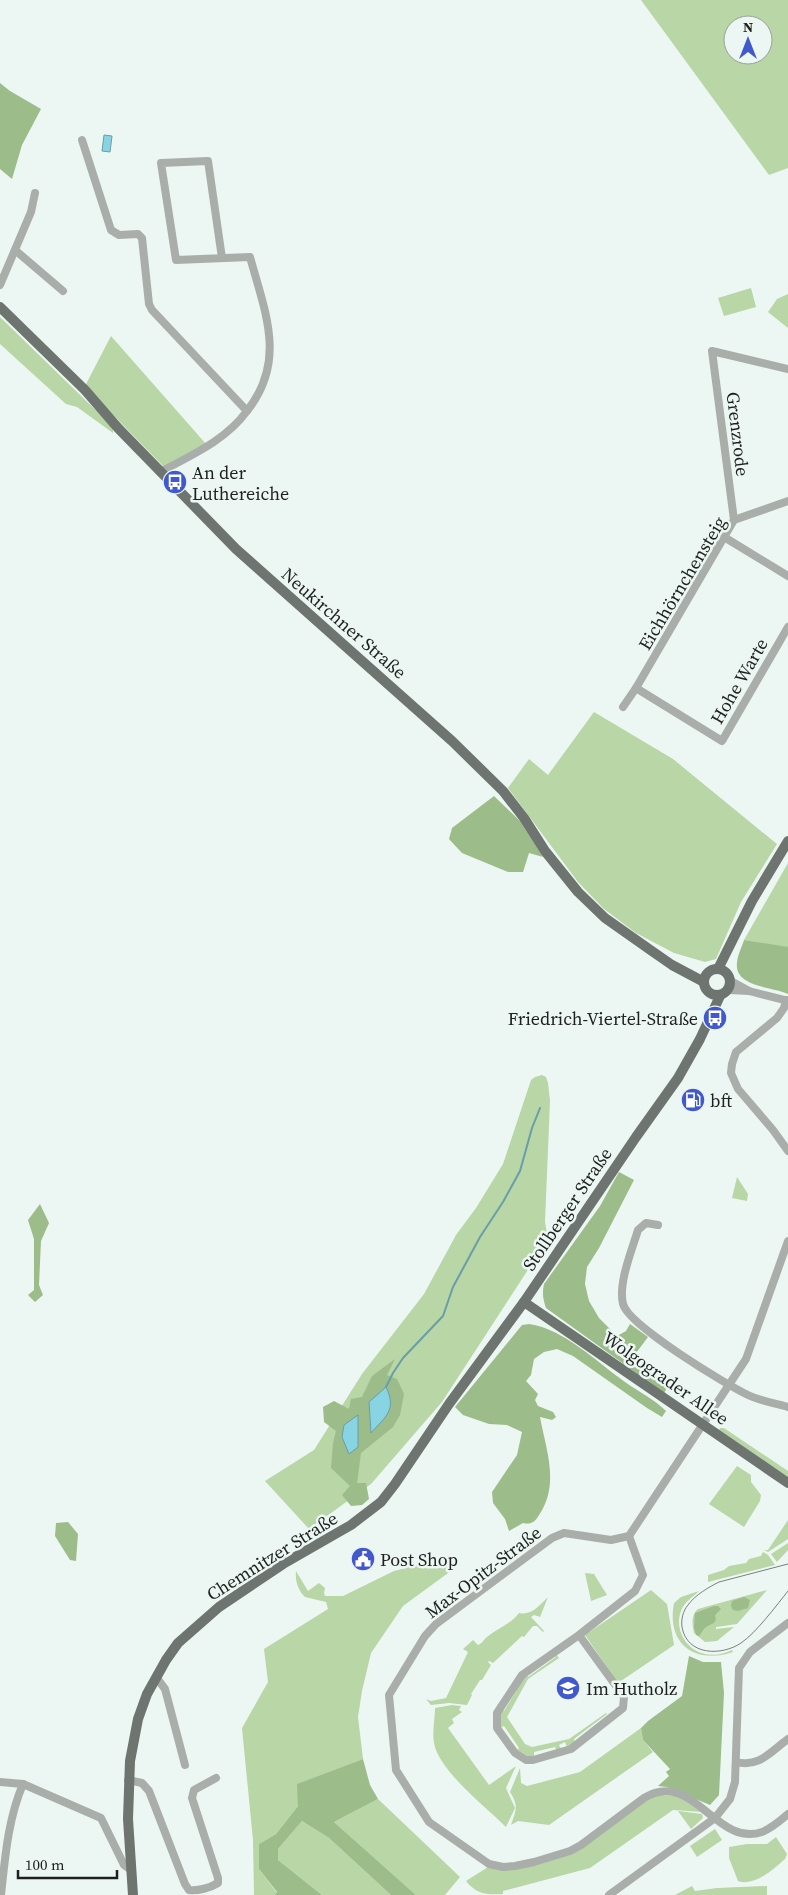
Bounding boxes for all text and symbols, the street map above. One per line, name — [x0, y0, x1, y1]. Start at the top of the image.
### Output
north arrow — [723, 15, 773, 65]
text: N — [743, 17, 753, 37]
street label: Grenzrode — [720, 390, 756, 478]
place label: An der Luthereiche — [192, 460, 289, 506]
bus stop icon: An der Luthereiche — [162, 469, 188, 495]
street label: Eichhörnchensteig — [632, 511, 732, 655]
street label: Neukirchner Straße — [276, 562, 412, 684]
street label: Hohe Warte — [704, 633, 774, 729]
bus stop icon: Friedrich-Viertel-Straße — [702, 1005, 728, 1031]
place label: Friedrich-Viertel-Straße — [508, 1006, 698, 1031]
fuel station icon: bft — [680, 1087, 706, 1113]
place label: bft — [710, 1088, 732, 1113]
street label: Stollberger Straße — [516, 1142, 618, 1276]
street label: Wolgograder Allee — [598, 1325, 734, 1431]
street label: Chemnitzer Straße — [202, 1506, 342, 1606]
street label: Max-Opitz-Straße — [420, 1520, 546, 1624]
public building icon: Post Shop — [350, 1546, 376, 1572]
place label: Post Shop — [380, 1547, 458, 1572]
school or university icon: Im Hutholz — [555, 1675, 581, 1701]
place label: Im Hutholz — [586, 1676, 677, 1701]
scale bar — [18, 1848, 116, 1880]
text: 100 m — [25, 1854, 65, 1875]

